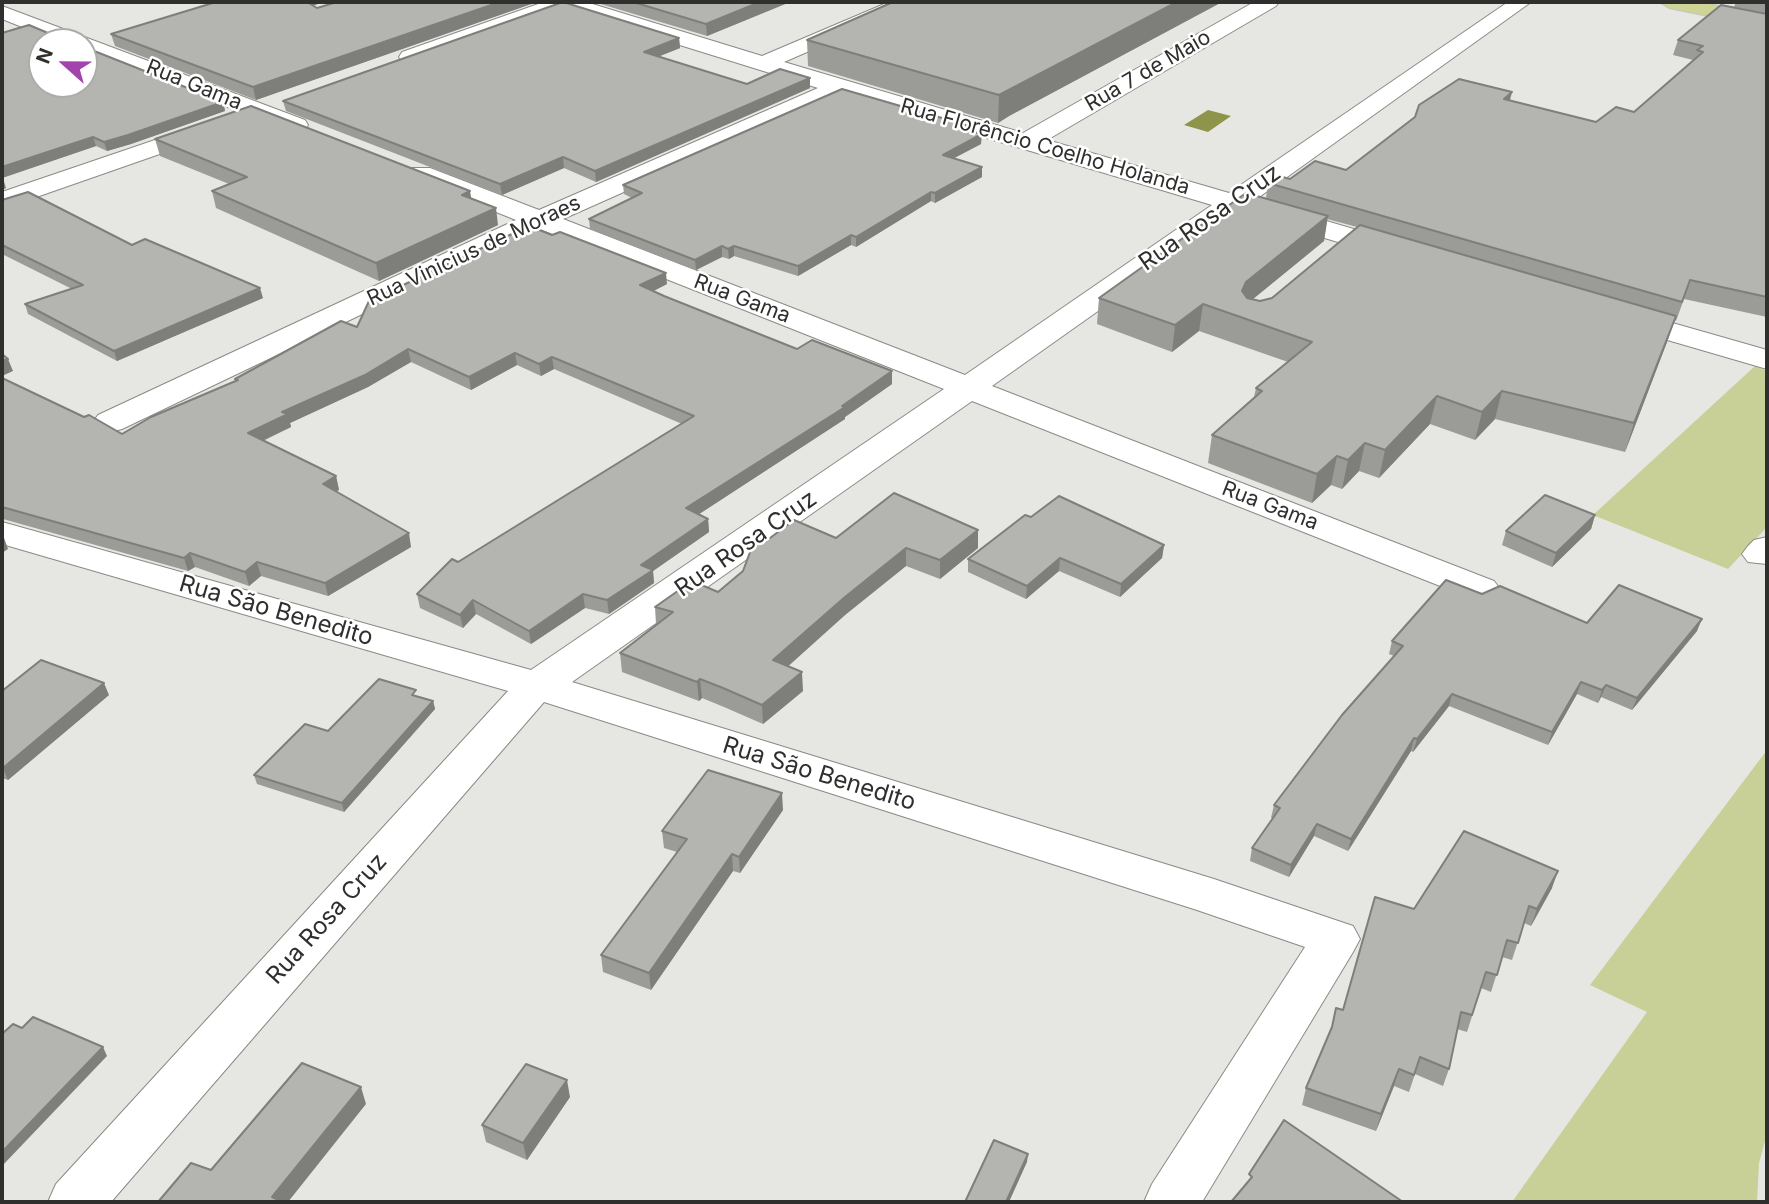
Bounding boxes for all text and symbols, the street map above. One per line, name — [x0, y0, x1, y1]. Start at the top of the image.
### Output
street label: Rua 7 de Maio — [1081, 25, 1215, 117]
north arrow — [28, 28, 98, 98]
text: N — [31, 45, 58, 67]
street label: Rua Gama — [142, 54, 246, 116]
street label: Rua Florêncio Coelho Holanda — [897, 94, 1193, 200]
street label: Rua Rosa Cruz — [1134, 159, 1286, 277]
street label: Rua Vinicius de Moraes — [363, 190, 585, 312]
street label: Rua Gama — [690, 269, 794, 329]
street label: Rua Gama — [1218, 476, 1322, 536]
street label: Rua Rosa Cruz — [670, 485, 822, 603]
street label: Rua São Benedito — [176, 570, 376, 652]
street label: Rua São Benedito — [719, 731, 919, 817]
street label: Rua Rosa Cruz — [261, 848, 393, 990]

